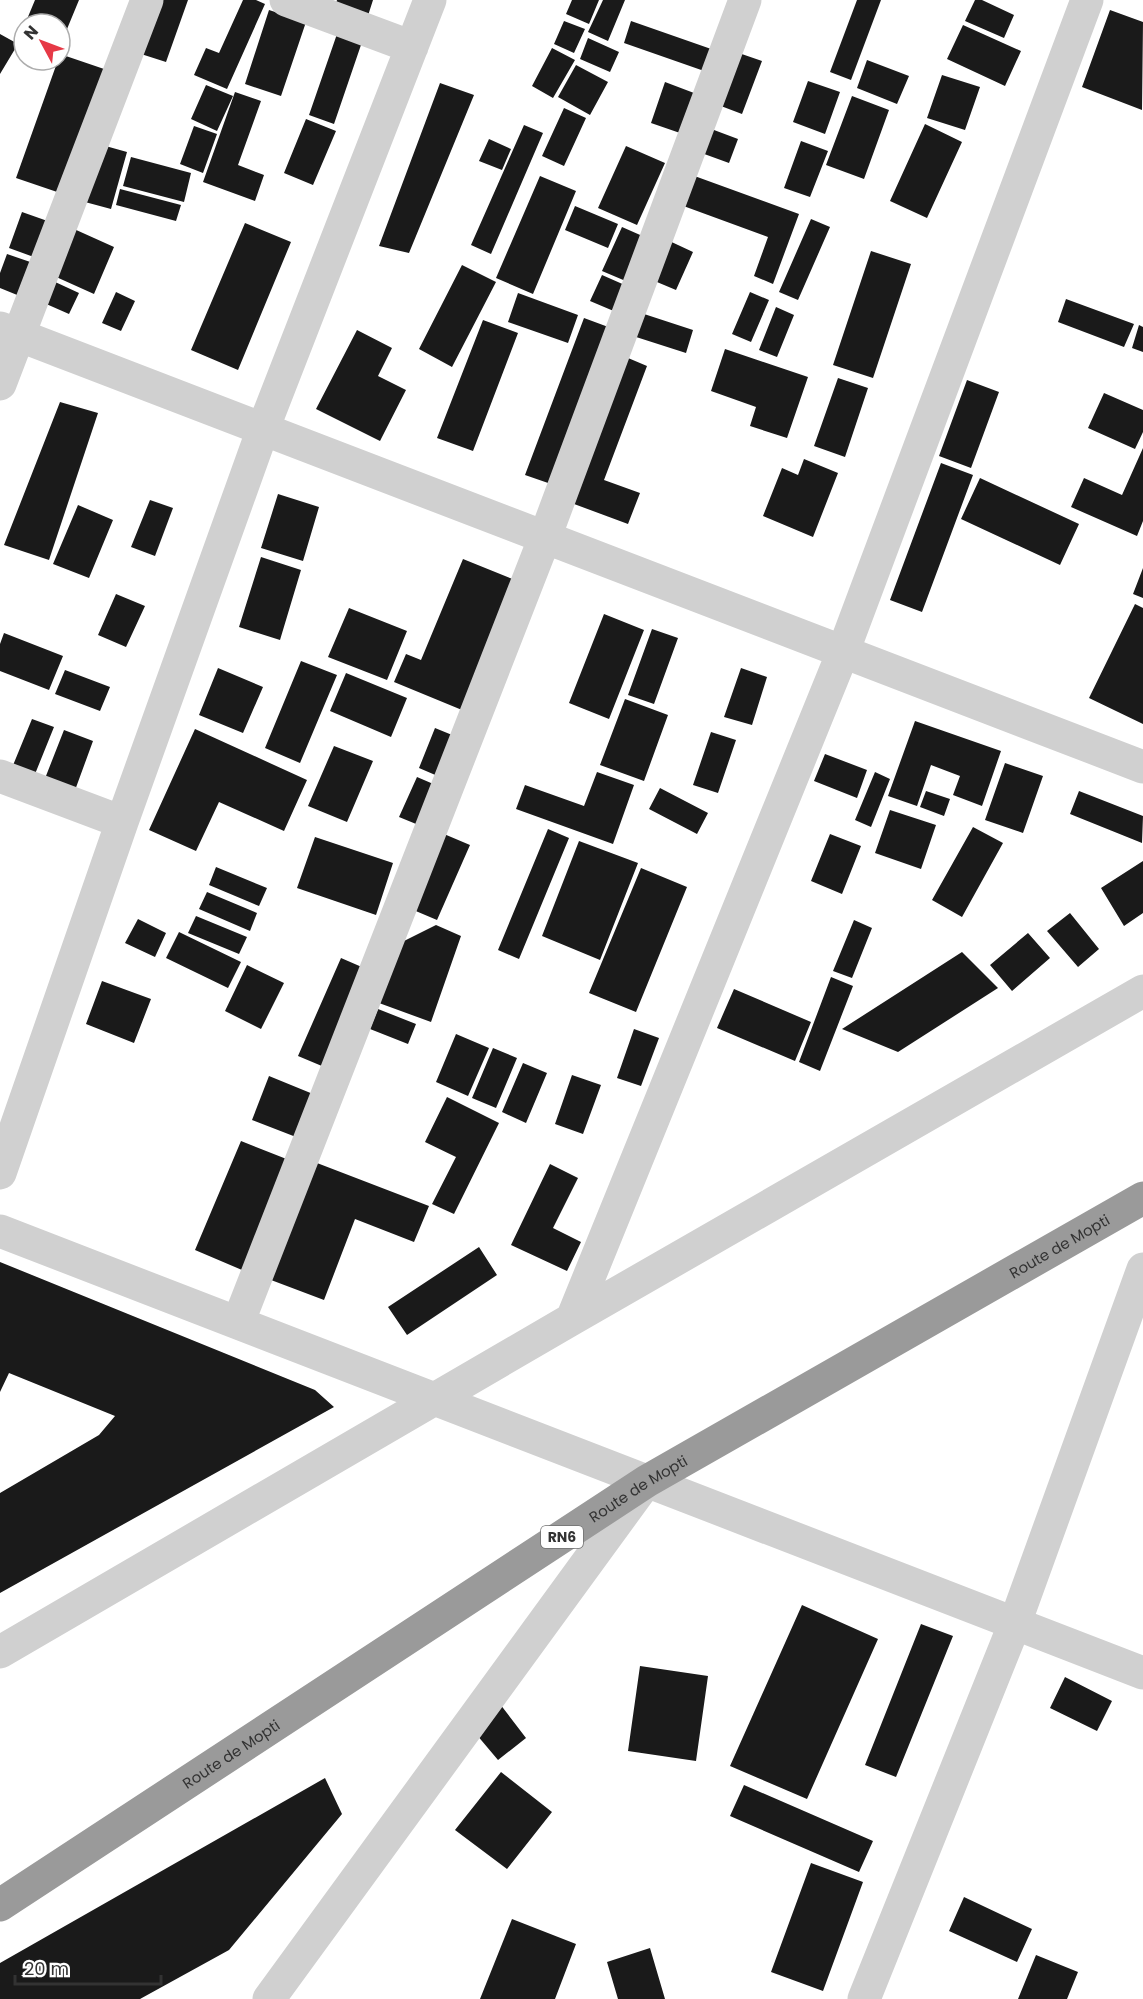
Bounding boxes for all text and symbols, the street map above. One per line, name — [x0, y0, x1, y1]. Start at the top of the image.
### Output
north arrow — [12, 12, 72, 72]
text: N — [18, 20, 44, 45]
street label: Route de Mopti — [1005, 1209, 1113, 1283]
street label: Route de Mopti — [585, 1450, 691, 1527]
road number: RN6 — [541, 1526, 583, 1548]
street label: Route de Mopti — [178, 1714, 284, 1793]
scale bar — [15, 1948, 160, 1986]
text: 20 m — [24, 1956, 69, 1981]

